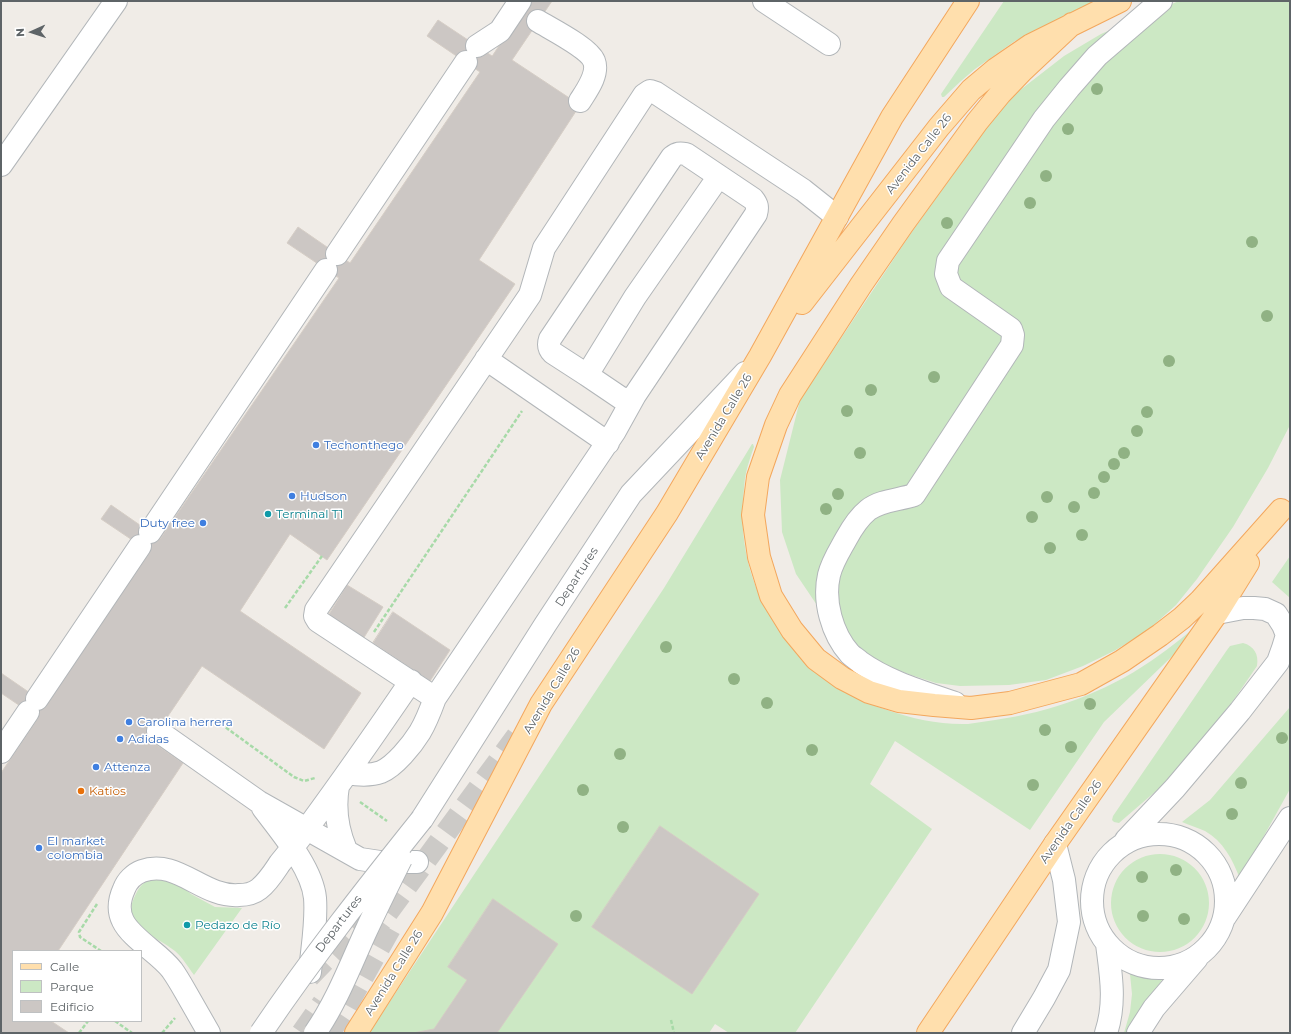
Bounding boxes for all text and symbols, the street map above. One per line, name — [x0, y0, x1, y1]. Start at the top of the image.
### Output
north arrow — [12, 12, 52, 52]
text: N — [13, 28, 27, 37]
street label: Avenida Calle 26 — [883, 111, 955, 197]
street label: Avenida Calle 26 — [693, 371, 755, 463]
place label: Techonthego — [324, 438, 404, 452]
marker: Techonthego — [311, 440, 321, 450]
place label: Hudson — [300, 489, 347, 503]
marker: Hudson — [287, 491, 297, 501]
place label: Terminal T1 — [276, 507, 343, 521]
marker: Terminal T1 — [263, 509, 273, 519]
place label: Duty free — [140, 516, 195, 530]
marker: Duty free — [198, 518, 208, 528]
street label: Departures — [552, 545, 602, 609]
street label: Avenida Calle 26 — [521, 645, 583, 737]
place label: Carolina herrera — [137, 715, 233, 729]
marker: Carolina herrera — [124, 717, 134, 727]
place label: Adidas — [128, 732, 169, 746]
marker: Adidas — [115, 734, 125, 744]
place label: Attenza — [104, 760, 150, 774]
marker: Attenza — [91, 762, 101, 772]
street label: Avenida Calle 26 — [1037, 778, 1105, 866]
place label: Katios — [89, 784, 126, 798]
marker: Katios — [76, 786, 86, 796]
place label: El market colombia — [47, 834, 105, 862]
marker: El market colombia — [34, 843, 44, 853]
street label: Departures — [313, 893, 365, 955]
place label: Pedazo de Río — [195, 918, 281, 932]
marker: Pedazo de Río — [182, 920, 192, 930]
street label: Avenida Calle 26 — [362, 928, 426, 1018]
legend — [12, 950, 142, 1022]
text: Calle — [50, 959, 79, 974]
text: Parque — [50, 979, 94, 994]
text: Edificio — [50, 999, 94, 1014]

